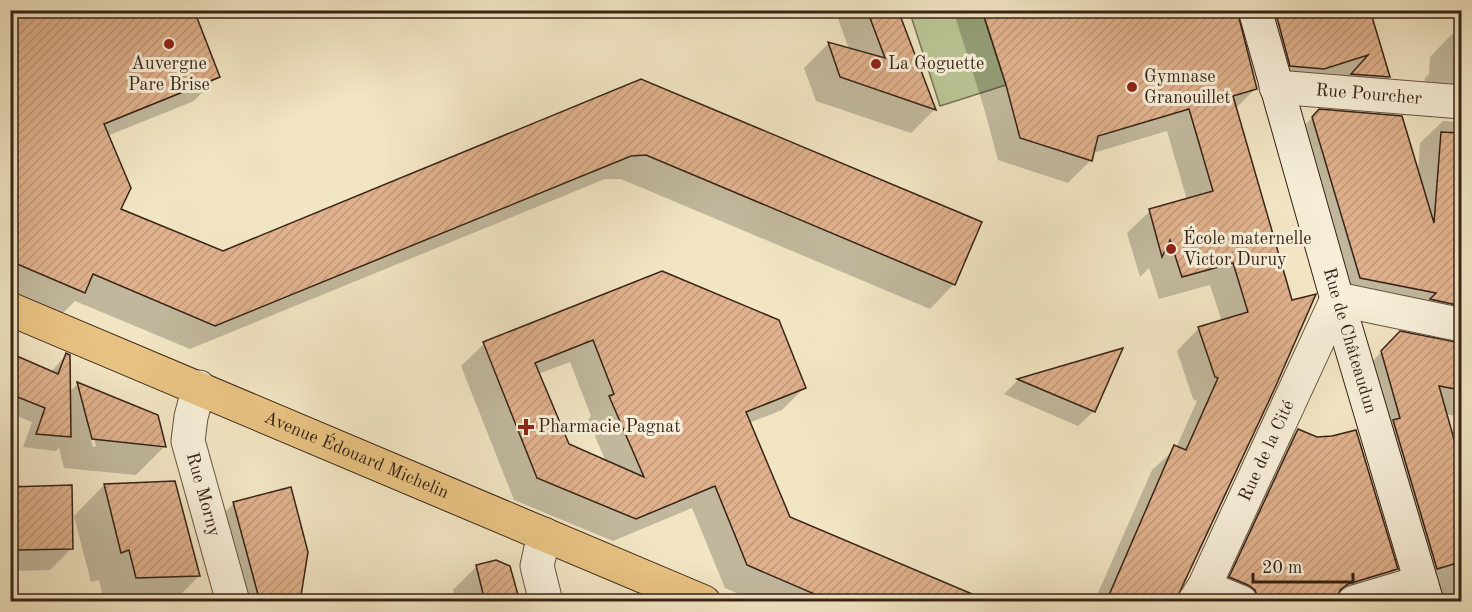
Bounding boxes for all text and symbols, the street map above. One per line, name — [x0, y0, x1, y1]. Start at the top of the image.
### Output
marker: Auvergne Pare Brise — [162, 37, 176, 51]
place label: Auvergne Pare Brise — [128, 55, 210, 94]
place label: La Goguette — [888, 55, 984, 73]
marker: La Goguette — [869, 57, 883, 71]
place label: Gymnase Granouillet — [1144, 68, 1231, 107]
marker: Gymnase Granouillet — [1125, 80, 1139, 94]
street label: Rue Pourcher — [1315, 81, 1423, 108]
place label: École maternelle Victor Duruy — [1183, 226, 1312, 269]
marker: École maternelle Victor Duruy — [1164, 242, 1178, 256]
street label: Rue de Châteaudun — [1320, 266, 1380, 416]
street label: Rue de la Cité — [1236, 398, 1298, 504]
street label: Avenue Édouard Michelin — [261, 408, 452, 502]
place label: Pharmacie Pagnat — [538, 418, 681, 436]
marker: Pharmacie Pagnat — [519, 420, 533, 434]
street label: Rue Morny — [183, 451, 223, 539]
scale bar — [1253, 546, 1354, 584]
text: 20 m — [1262, 559, 1302, 577]

